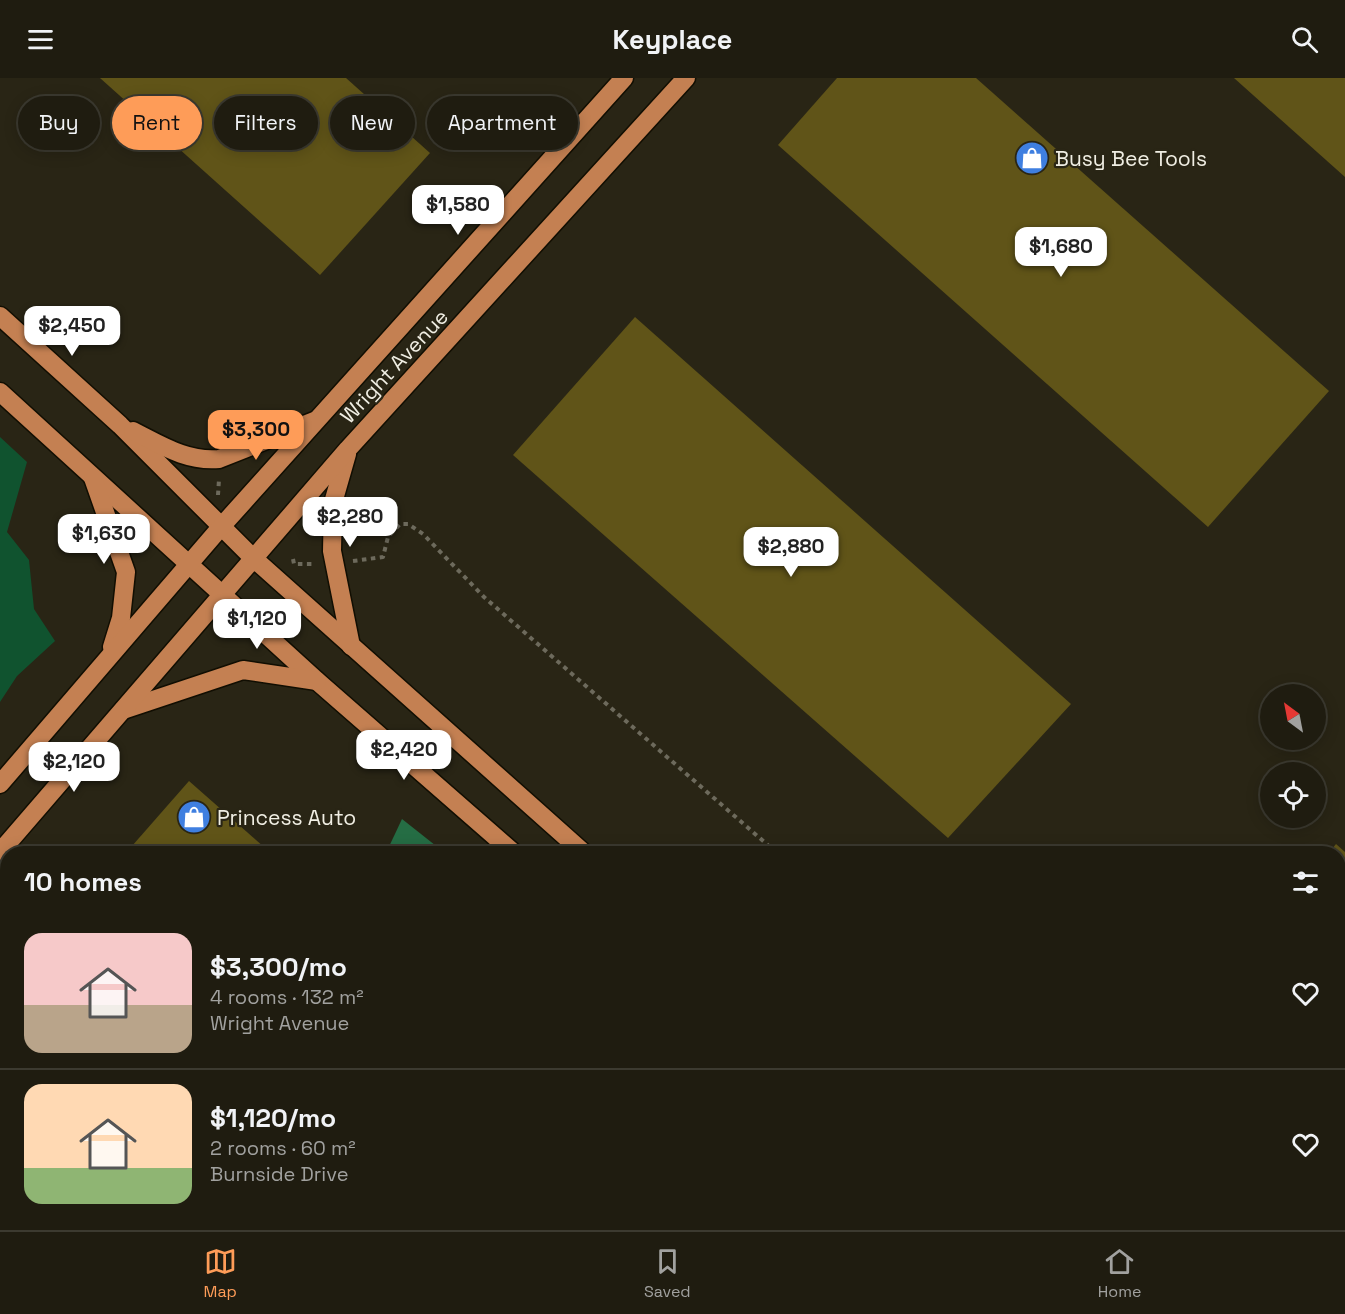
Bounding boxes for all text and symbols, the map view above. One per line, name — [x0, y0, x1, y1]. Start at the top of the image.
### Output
text: Keyplace — [613, 22, 732, 57]
icon: menu — [24, 23, 57, 56]
icon: search — [1288, 23, 1321, 56]
chip: Buy — [18, 96, 100, 150]
chip: Rent — [112, 96, 202, 150]
chip: Filters — [214, 96, 318, 150]
chip: New — [330, 96, 415, 150]
chip: Apartment — [427, 96, 578, 150]
shop icon: Busy Bee Tools — [1014, 140, 1050, 176]
place label: Busy Bee Tools — [1055, 145, 1207, 172]
pin: $1,580 — [409, 185, 507, 236]
text: $1,580 — [426, 191, 490, 217]
pin: $1,680 — [1012, 227, 1110, 278]
text: $1,680 — [1029, 233, 1093, 259]
street label: Wright Avenue — [334, 303, 454, 429]
pin: $2,450 — [23, 306, 121, 357]
text: $2,450 — [38, 312, 106, 338]
pin: $3,300 — [207, 410, 305, 461]
text: $3,300 — [222, 416, 290, 442]
pin: $2,280 — [301, 497, 399, 548]
text: $2,280 — [317, 503, 383, 529]
pin: $1,630 — [55, 514, 153, 565]
text: $1,630 — [72, 520, 136, 546]
pin: $2,880 — [742, 527, 840, 578]
text: $2,880 — [758, 533, 824, 559]
pin: $1,120 — [208, 599, 306, 650]
text: $1,120 — [227, 605, 287, 631]
north arrow — [1260, 684, 1326, 750]
map controls — [1260, 684, 1326, 828]
pin: $2,420 — [355, 730, 453, 781]
text: $2,420 — [370, 736, 438, 762]
pin: $2,120 — [25, 742, 123, 793]
text: $2,120 — [43, 748, 105, 774]
button: locate — [1260, 762, 1326, 828]
shop icon: Princess Auto — [176, 799, 212, 835]
place label: Princess Auto — [217, 804, 356, 831]
text: 10 homes — [24, 865, 142, 899]
icon: filters — [1289, 866, 1322, 899]
text: $3,300/mo — [210, 950, 347, 984]
icon: home — [72, 957, 144, 1029]
icon: heart — [1289, 977, 1322, 1010]
text: 4 rooms · 132 m² — [210, 984, 363, 1010]
text: Wright Avenue — [210, 1010, 349, 1036]
text: $1,120/mo — [210, 1101, 336, 1135]
icon: home — [72, 1108, 144, 1180]
icon: heart — [1289, 1128, 1322, 1161]
text: 2 rooms · 60 m² — [210, 1135, 356, 1161]
text: Burnside Drive — [210, 1161, 348, 1187]
tab: Map — [204, 1245, 237, 1302]
tab: Saved — [644, 1245, 691, 1302]
tab: Home — [1098, 1245, 1141, 1302]

